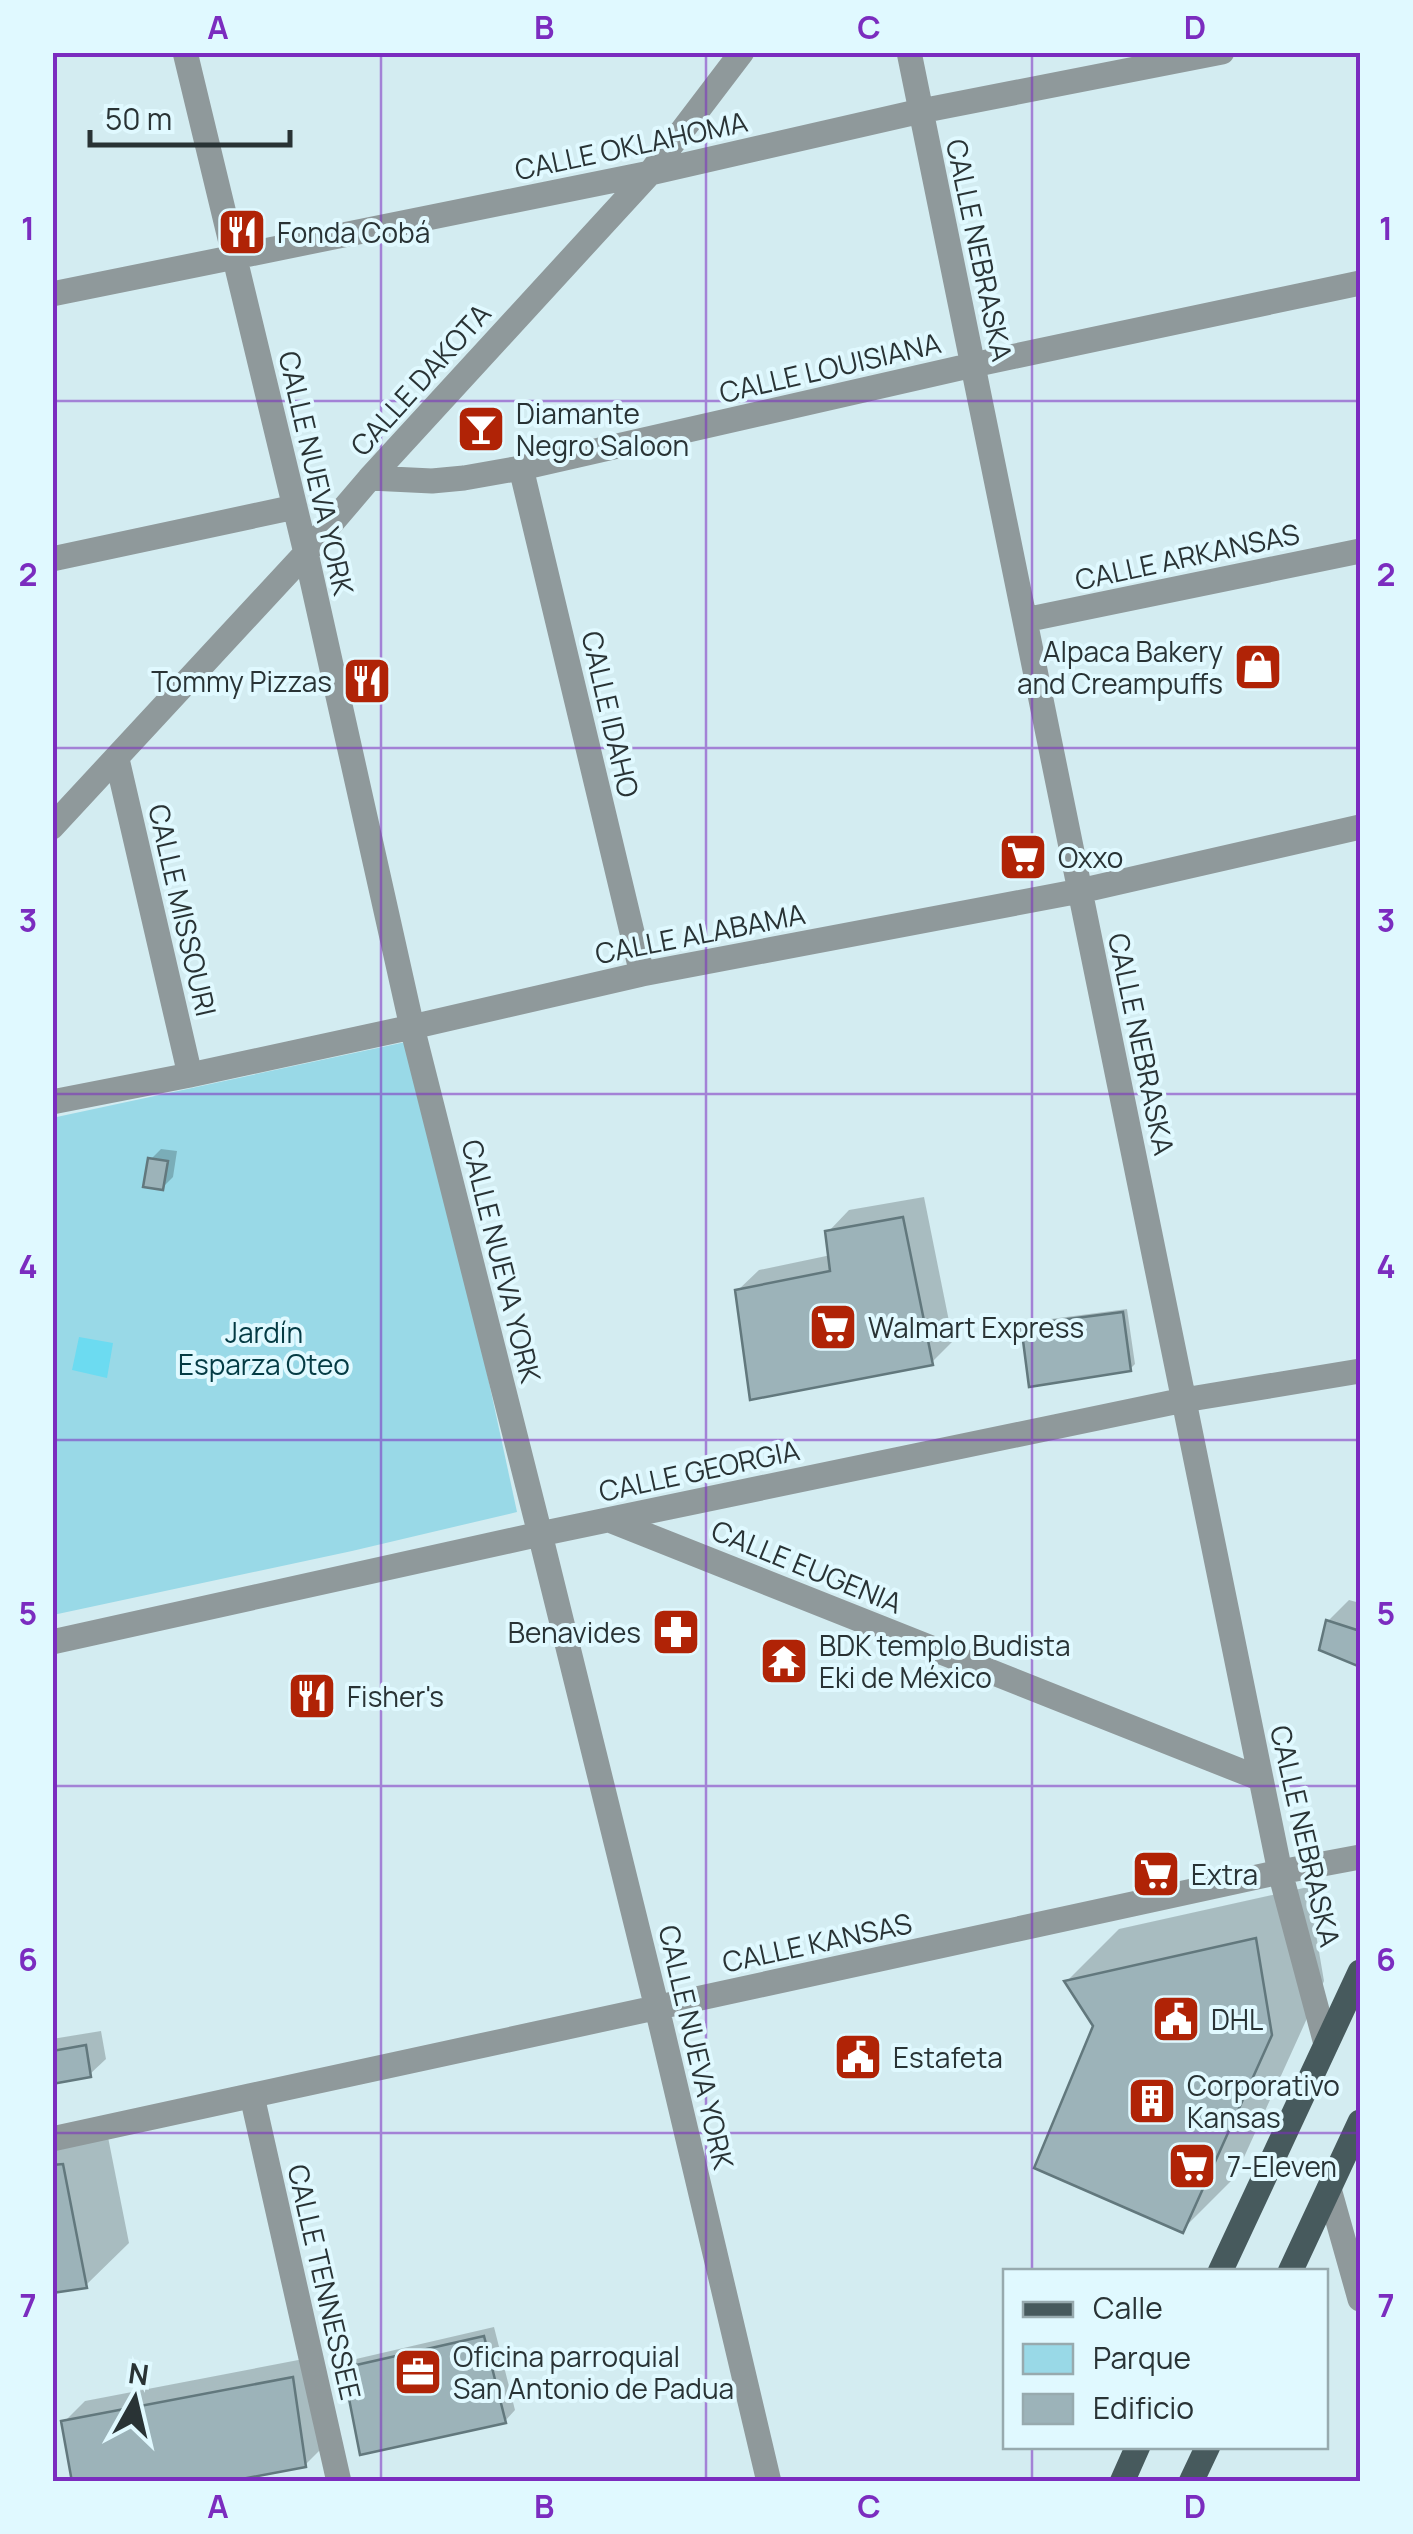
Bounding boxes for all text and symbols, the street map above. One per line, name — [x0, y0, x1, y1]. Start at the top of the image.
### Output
text: A — [207, 5, 229, 49]
text: B — [534, 5, 554, 49]
text: C — [857, 5, 881, 49]
text: D — [1184, 5, 1206, 49]
scale bar — [90, 85, 290, 147]
text: 50 m — [105, 98, 172, 139]
street label: CALLE OKLAHOMA — [511, 102, 751, 188]
street label: CALLE NEBRASKA — [938, 135, 1022, 365]
text: 1 — [21, 206, 35, 250]
restaurant icon: Fonda Cobá — [216, 206, 268, 258]
text: 1 — [1379, 206, 1393, 250]
place label: Fonda Cobá — [277, 213, 430, 251]
street label: CALLE DAKOTA — [341, 295, 499, 463]
street label: CALLE LOUISIANA — [716, 323, 945, 411]
street label: CALLE NUEVA YORK — [270, 347, 364, 599]
place label: Diamante Negro Saloon — [516, 394, 689, 464]
bar icon: Diamante Negro Saloon — [455, 403, 507, 455]
street label: CALLE ARKANSAS — [1072, 514, 1302, 598]
text: 2 — [18, 552, 38, 596]
text: 2 — [1376, 552, 1396, 596]
street label: CALLE IDAHO — [573, 627, 649, 801]
place label: Alpaca Bakery and Creampuffs — [1017, 632, 1223, 702]
shop icon: Alpaca Bakery and Creampuffs — [1232, 641, 1284, 693]
restaurant icon: Tommy Pizzas — [341, 655, 393, 707]
place label: Tommy Pizzas — [151, 662, 332, 700]
street label: CALLE MISSOURI — [140, 800, 226, 1020]
supermarket icon: Oxxo — [997, 831, 1049, 883]
place label: Oxxo — [1058, 838, 1123, 876]
street label: CALLE ALABAMA — [592, 894, 809, 972]
text: 3 — [19, 898, 37, 942]
text: 3 — [1377, 898, 1395, 942]
street label: CALLE NEBRASKA — [1100, 929, 1184, 1159]
street label: CALLE NUEVA YORK — [453, 1135, 551, 1387]
text: 4 — [18, 1244, 38, 1288]
text: 4 — [1376, 1244, 1396, 1288]
supermarket icon: Walmart Express — [807, 1301, 859, 1353]
place label: Walmart Express — [868, 1308, 1084, 1346]
park label: Jardín Esparza Oteo — [178, 1313, 350, 1383]
street label: CALLE GEORGIA — [595, 1430, 803, 1510]
street label: CALLE EUGENIA — [706, 1511, 908, 1622]
text: 5 — [19, 1591, 37, 1635]
text: 5 — [1377, 1591, 1395, 1635]
pharmacy icon: Benavides — [650, 1606, 702, 1658]
place label: Benavides — [508, 1613, 641, 1651]
place label: BDK templo Budista Eki de México — [819, 1626, 1071, 1696]
temple icon: BDK templo Budista Eki de México — [758, 1635, 810, 1687]
restaurant icon: Fisher's — [286, 1670, 338, 1722]
place label: Fisher's — [347, 1677, 444, 1715]
street label: CALLE NEBRASKA — [1262, 1722, 1350, 1951]
supermarket icon: Extra — [1130, 1848, 1182, 1900]
place label: Extra — [1191, 1855, 1258, 1893]
street label: CALLE KANSAS — [719, 1903, 915, 1981]
street label: CALLE NUEVA YORK — [650, 1921, 744, 2173]
text: 6 — [18, 1937, 38, 1981]
text: 6 — [1376, 1937, 1396, 1981]
public building icon: DHL — [1150, 1993, 1202, 2045]
place label: DHL — [1211, 2000, 1263, 2038]
public building icon: Estafeta — [832, 2031, 884, 2083]
place label: Estafeta — [893, 2038, 1003, 2076]
place label: Corporativo Kansas — [1187, 2066, 1340, 2136]
building icon: Corporativo Kansas — [1126, 2075, 1178, 2127]
supermarket icon: 7-Eleven — [1166, 2140, 1218, 2192]
place label: 7-Eleven — [1227, 2147, 1337, 2185]
street label: CALLE TENNESSEE — [279, 2161, 371, 2403]
legend — [1003, 2269, 1328, 2449]
text: 7 — [19, 2283, 37, 2327]
text: 7 — [1377, 2283, 1395, 2327]
text: Calle — [1093, 2287, 1163, 2328]
place label: Oficina parroquial San Antonio de Padua — [453, 2337, 734, 2407]
text: Parque — [1093, 2337, 1191, 2378]
office icon: Oficina parroquial San Antonio de Padua — [392, 2346, 444, 2398]
north arrow — [85, 2349, 185, 2449]
text: N — [126, 2353, 151, 2393]
text: Edificio — [1093, 2387, 1194, 2428]
text: A — [207, 2484, 229, 2528]
text: B — [534, 2484, 554, 2528]
text: C — [857, 2484, 881, 2528]
text: D — [1184, 2484, 1206, 2528]

